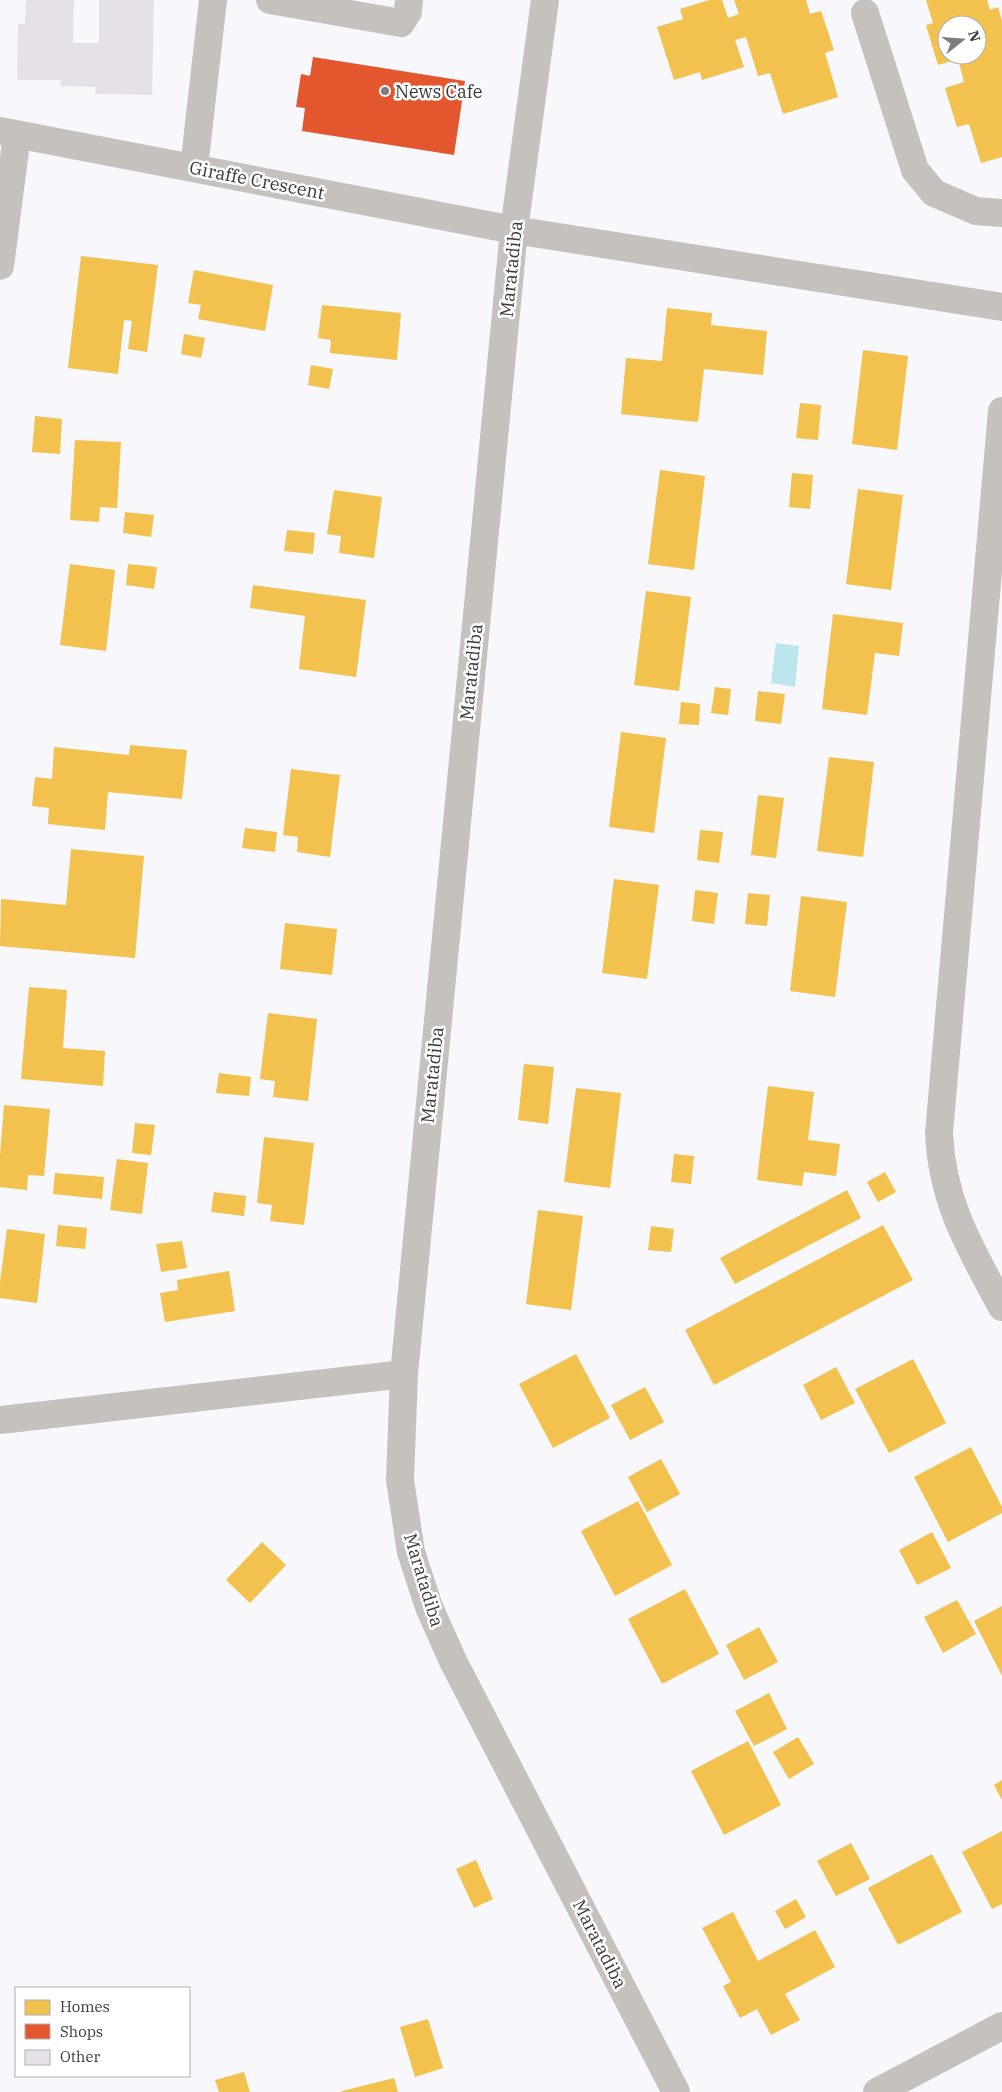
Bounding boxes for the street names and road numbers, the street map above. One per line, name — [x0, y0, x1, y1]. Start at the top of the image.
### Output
street label: Giraffe Crescent — [188, 156, 326, 204]
street label: Maratadiba — [495, 220, 528, 318]
street label: Maratadiba — [455, 623, 488, 721]
street label: Maratadiba — [416, 1026, 449, 1124]
street label: Maratadiba — [399, 1530, 449, 1630]
street label: Maratadiba — [568, 1896, 632, 1992]

